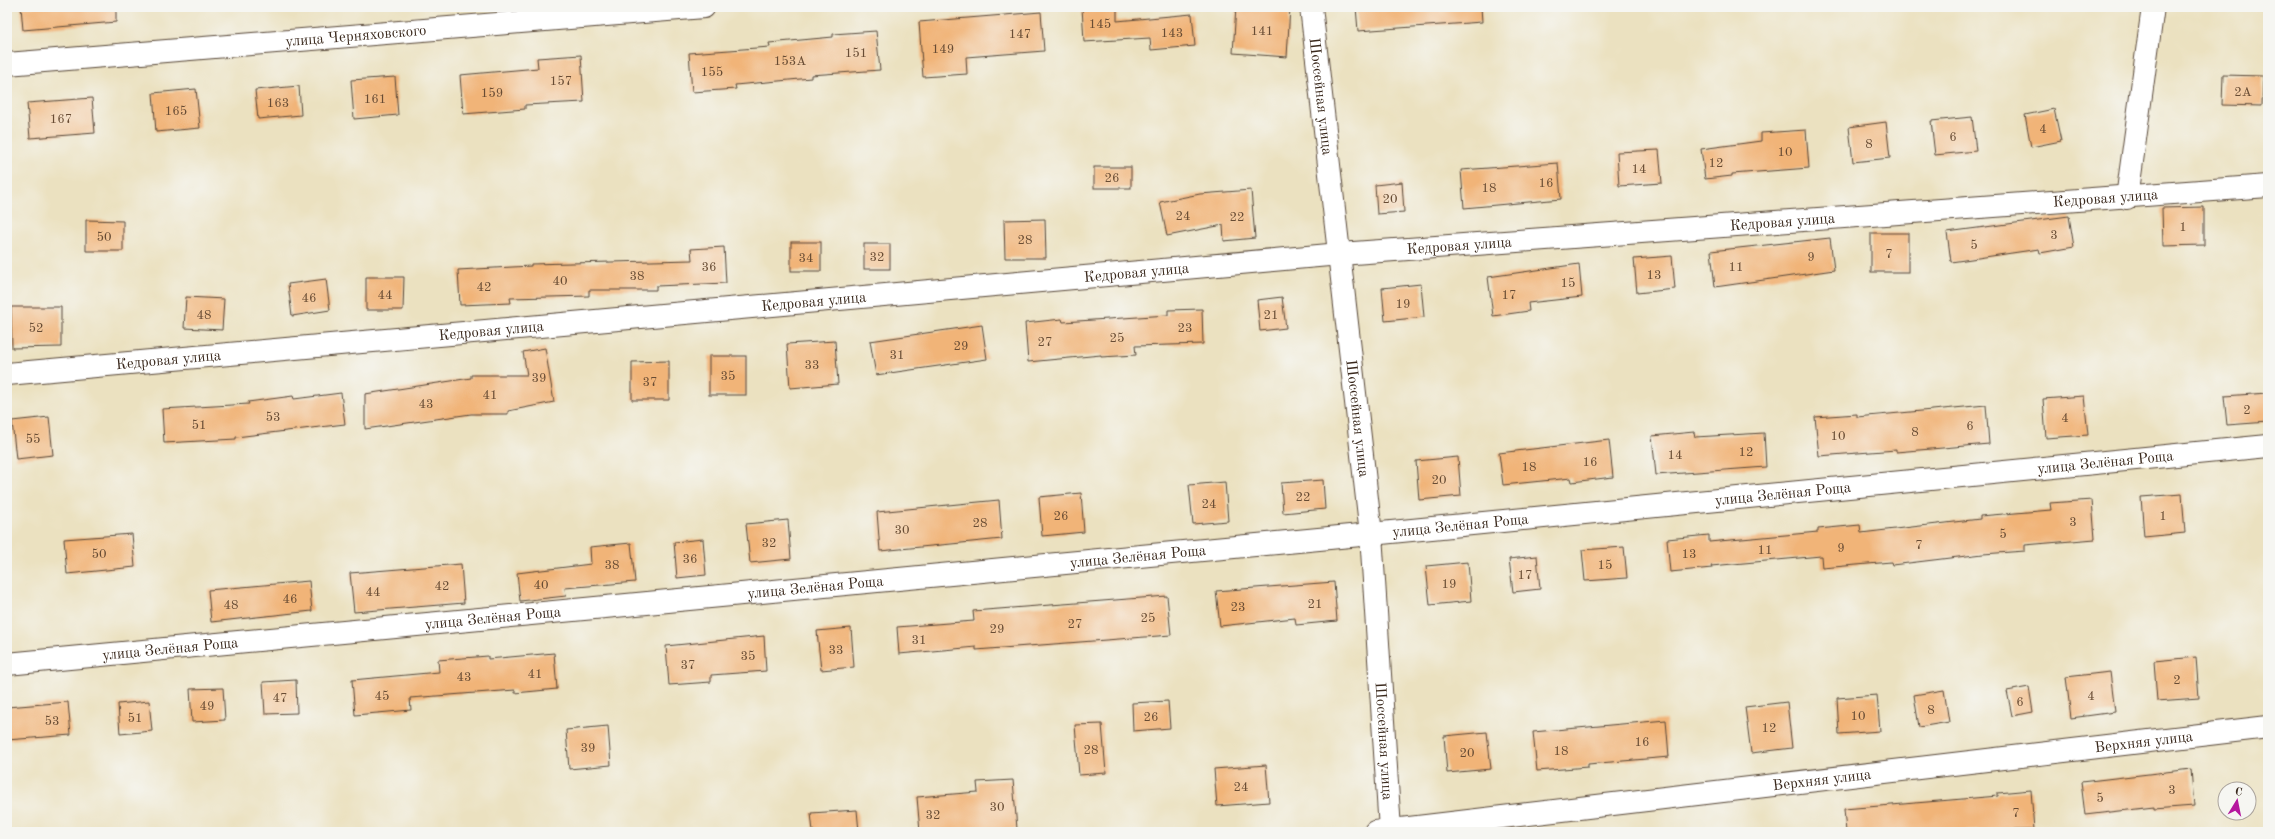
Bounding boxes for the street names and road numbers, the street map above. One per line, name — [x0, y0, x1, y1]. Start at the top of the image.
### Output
street label: улица Черняховского — [285, 24, 427, 50]
street label: Шоссейная улица — [1306, 37, 1334, 157]
street label: Кедровая улица — [2053, 188, 2159, 211]
street label: Кедровая улица — [1729, 212, 1836, 234]
street label: Кедровая улица — [1406, 235, 1513, 258]
street label: Кедровая улица — [1083, 262, 1190, 286]
street label: Кедровая улица — [761, 291, 868, 315]
street label: Кедровая улица — [438, 320, 545, 344]
street label: Кедровая улица — [115, 349, 222, 373]
street label: Шоссейная улица — [1342, 359, 1371, 479]
street label: улица Зелёная Роща — [2037, 449, 2175, 478]
street label: улица Зелёная Роща — [1714, 481, 1852, 509]
street label: улица Зелёная Роща — [1392, 513, 1530, 541]
street label: улица Зелёная Роща — [1069, 544, 1207, 572]
street label: улица Зелёная Роща — [747, 574, 885, 602]
street label: улица Зелёная Роща — [424, 605, 562, 633]
street label: улица Зелёная Роща — [102, 636, 240, 664]
street label: Шоссейная улица — [1372, 682, 1394, 801]
street label: Верхняя улица — [2094, 730, 2194, 756]
street label: Верхняя улица — [1772, 768, 1873, 794]

